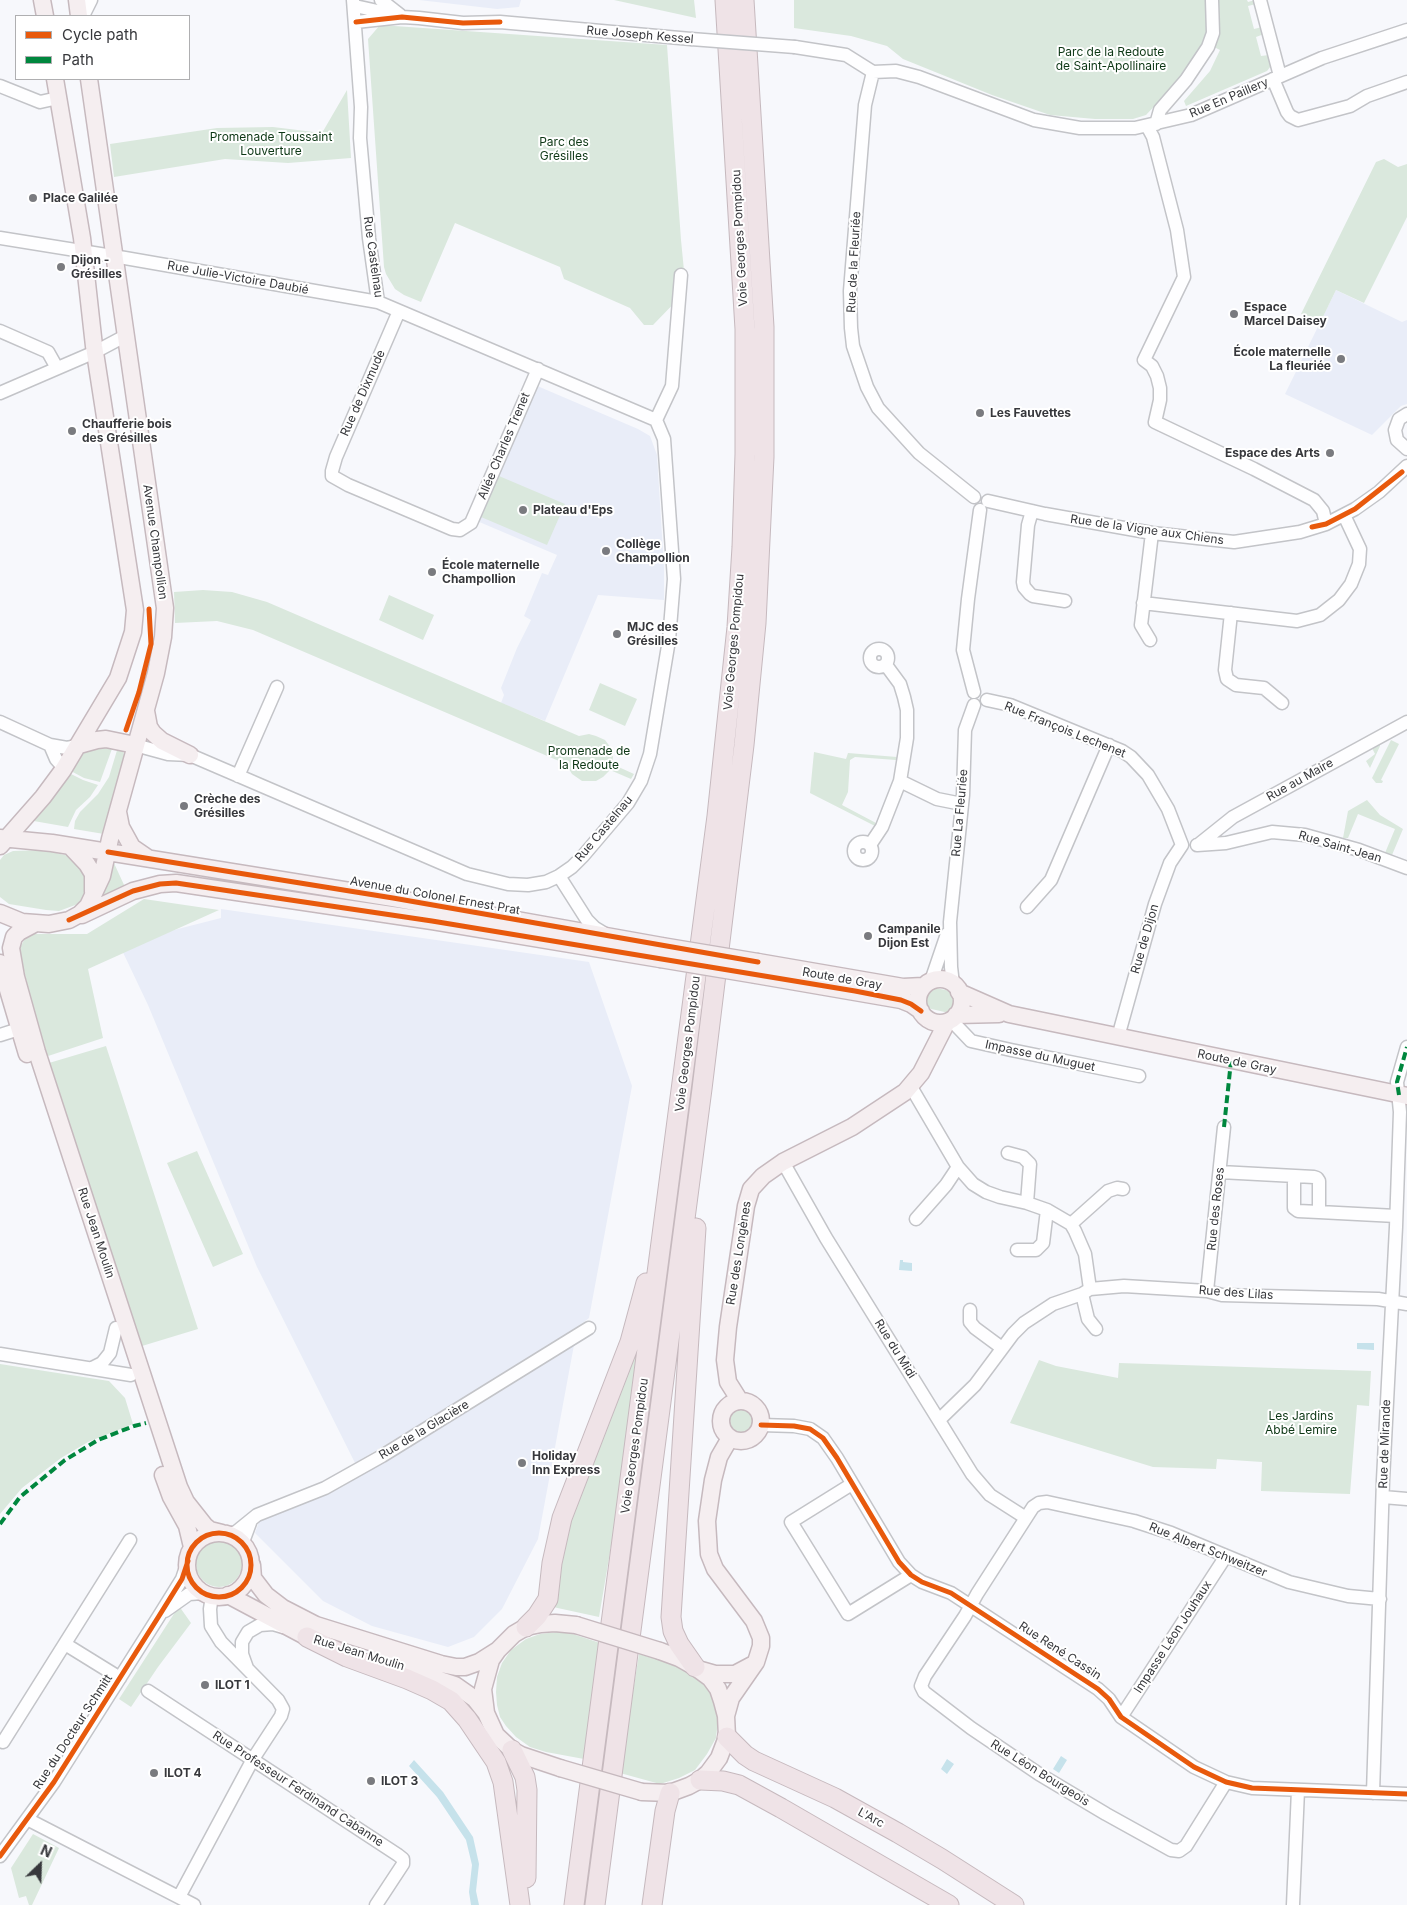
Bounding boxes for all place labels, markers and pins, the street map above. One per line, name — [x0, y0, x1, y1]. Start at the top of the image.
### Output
place label: Place Galilée — [43, 191, 118, 205]
marker: Place Galilée — [27, 192, 39, 204]
place label: Dijon - Grésilles — [71, 253, 122, 281]
marker: Dijon - Grésilles — [55, 261, 67, 273]
place label: Espace Marcel Daisey — [1244, 300, 1327, 328]
marker: Espace Marcel Daisey — [1228, 308, 1240, 320]
place label: École maternelle La fleuriée — [1233, 345, 1331, 373]
marker: École maternelle La fleuriée — [1335, 353, 1347, 365]
place label: Les Fauvettes — [990, 406, 1071, 420]
marker: Les Fauvettes — [974, 407, 986, 419]
place label: Chaufferie bois des Grésilles — [82, 417, 172, 445]
marker: Chaufferie bois des Grésilles — [66, 425, 78, 437]
place label: Espace des Arts — [1225, 446, 1320, 460]
marker: Espace des Arts — [1324, 447, 1336, 459]
place label: Plateau d'Eps — [533, 503, 613, 517]
marker: Plateau d'Eps — [517, 504, 529, 516]
place label: Collège Champollion — [616, 537, 690, 565]
marker: Collège Champollion — [600, 545, 612, 557]
place label: École maternelle Champollion — [442, 558, 540, 586]
marker: École maternelle Champollion — [426, 566, 438, 578]
place label: MJC des Grésilles — [627, 620, 678, 648]
marker: MJC des Grésilles — [611, 628, 623, 640]
place label: Crèche des Grésilles — [194, 792, 261, 820]
marker: Crèche des Grésilles — [178, 800, 190, 812]
place label: Campanile Dijon Est — [878, 922, 941, 950]
marker: Campanile Dijon Est — [862, 930, 874, 942]
place label: Holiday Inn Express — [532, 1449, 600, 1477]
marker: Holiday Inn Express — [516, 1457, 528, 1469]
place label: ILOT 1 — [215, 1678, 250, 1692]
marker: ILOT 1 — [199, 1679, 211, 1691]
place label: ILOT 4 — [164, 1766, 202, 1780]
marker: ILOT 4 — [148, 1767, 160, 1779]
place label: ILOT 3 — [381, 1774, 418, 1788]
marker: ILOT 3 — [365, 1775, 377, 1787]

